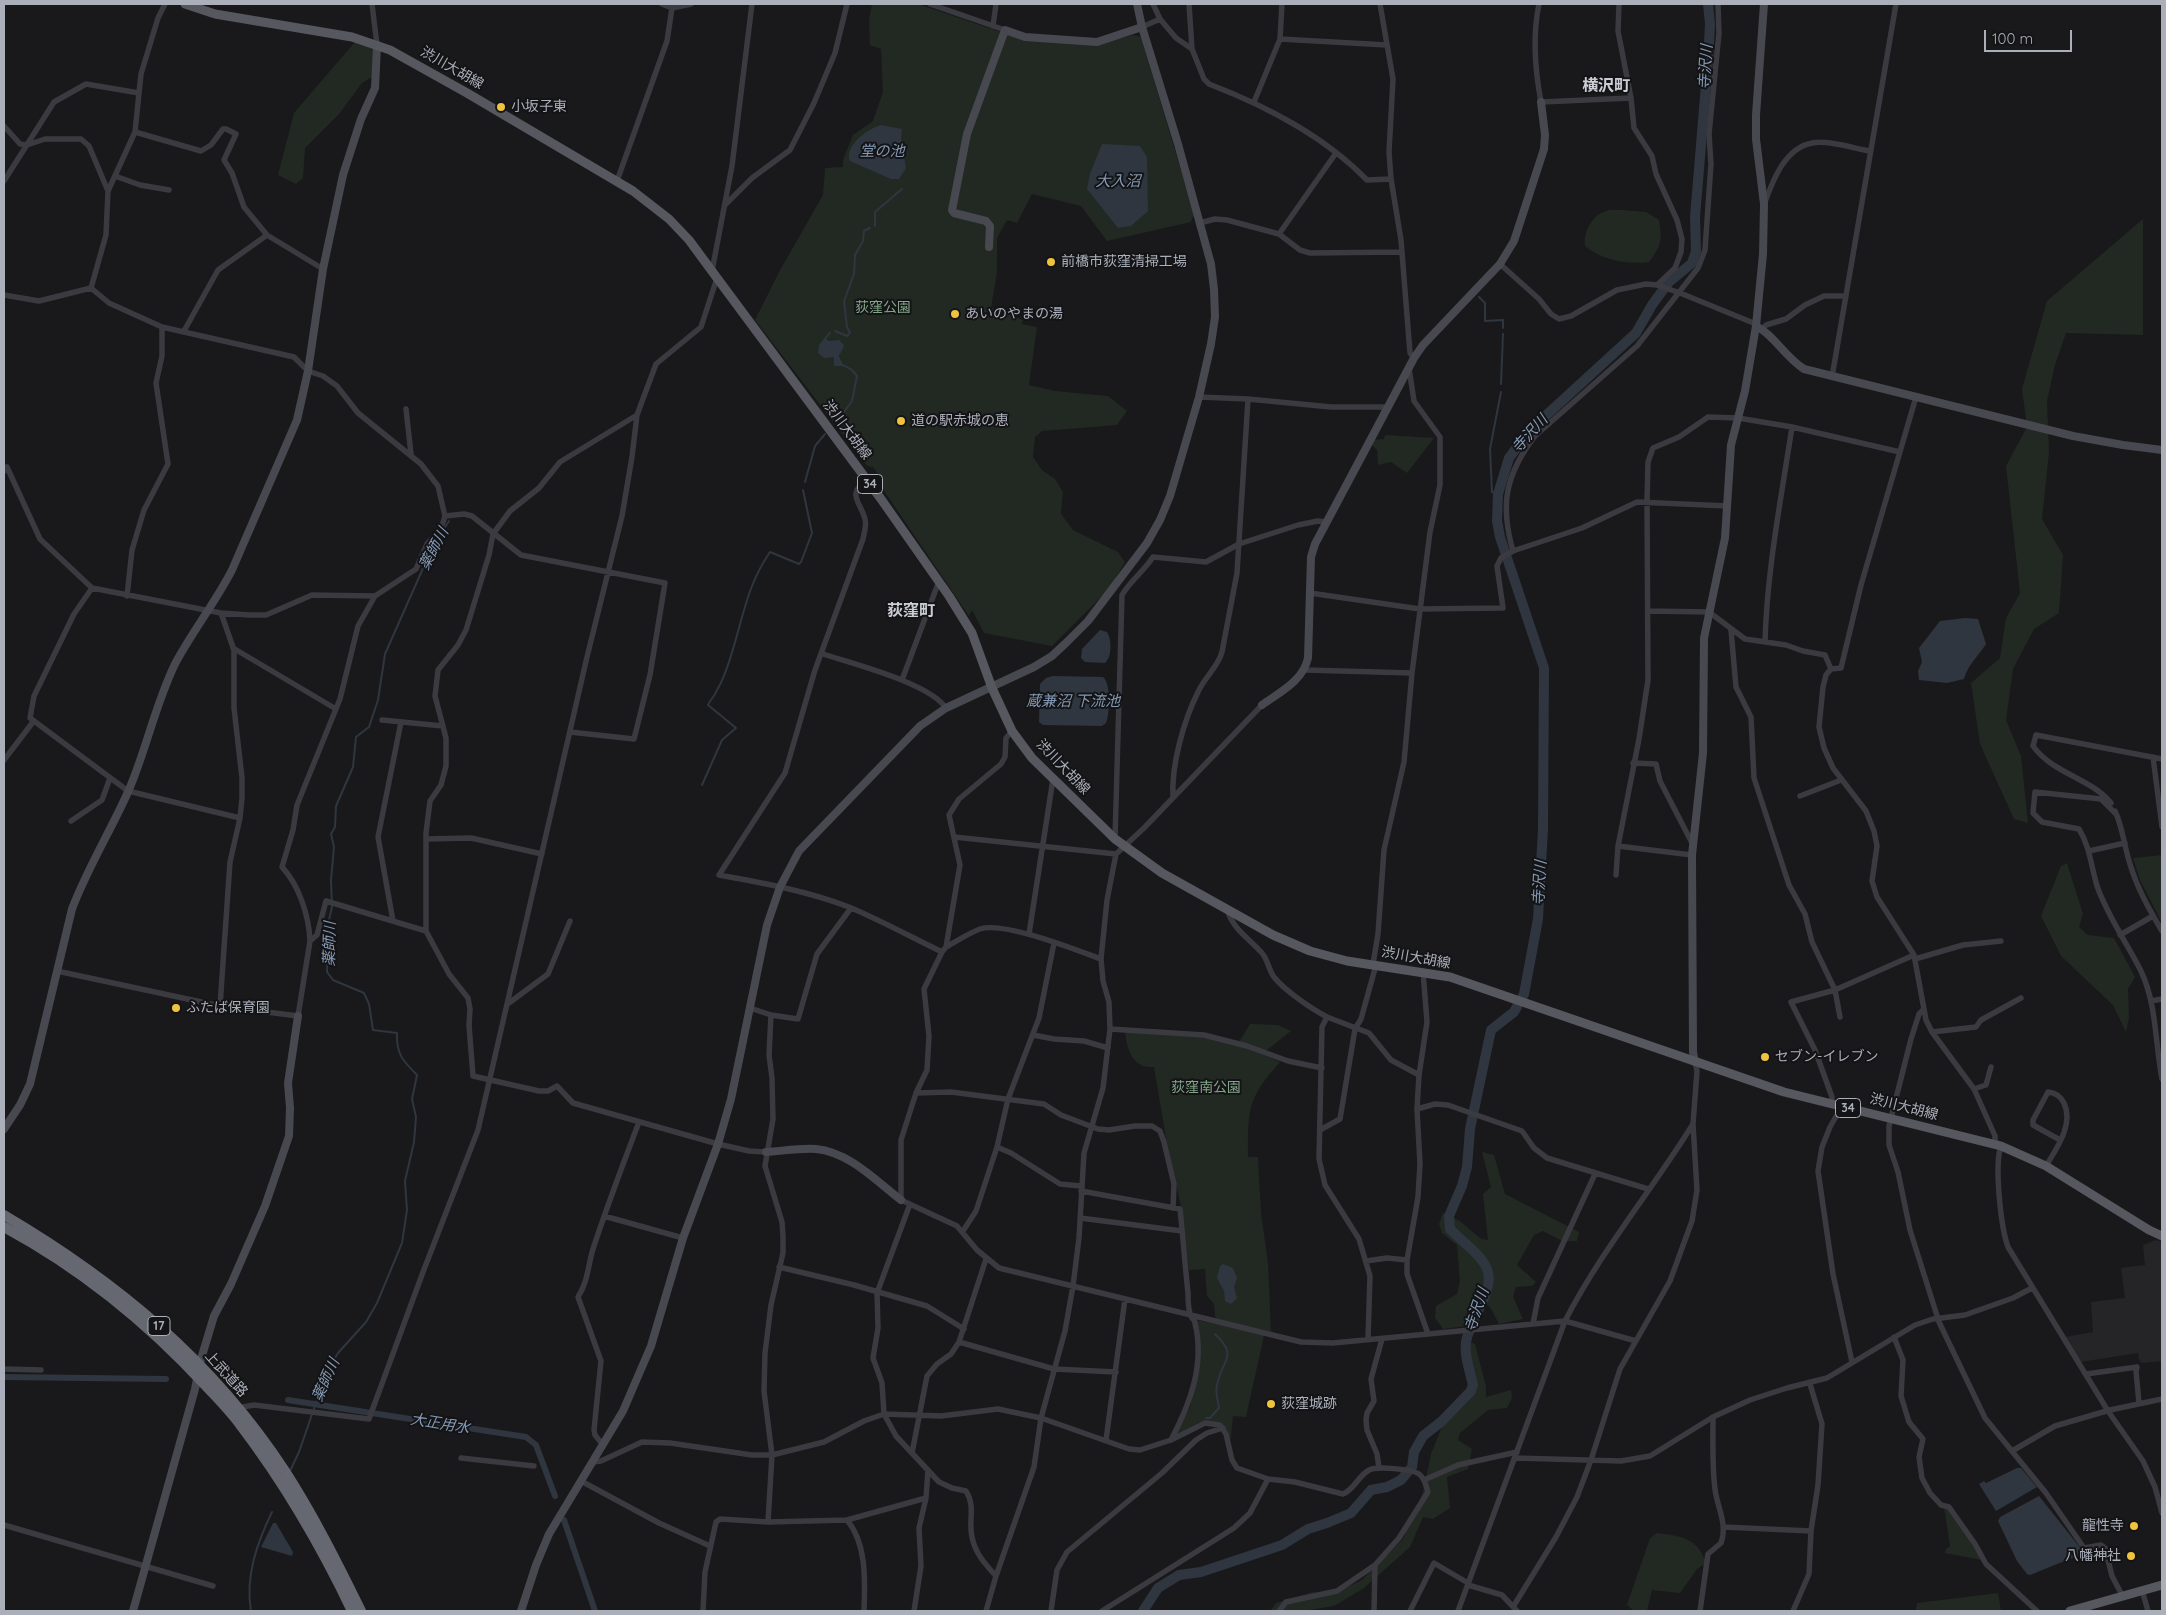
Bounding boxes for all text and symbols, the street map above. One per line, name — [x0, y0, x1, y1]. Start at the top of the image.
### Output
scale bar — [1986, 20, 2074, 52]
text: 100 m — [1992, 29, 2033, 48]
street label: 渋川大胡線 — [417, 43, 487, 93]
water label: 寺沢川 — [1696, 44, 1716, 90]
district label: 横沢町 — [1582, 76, 1630, 96]
place label: 小坂子東 — [511, 99, 567, 115]
marker: 小坂子東 — [495, 101, 507, 113]
water label: 堂の池 — [860, 142, 904, 160]
water label: 大入沼 — [1096, 172, 1140, 190]
place label: 前橋市荻窪清掃工場 — [1061, 254, 1187, 270]
marker: 前橋市荻窪清掃工場 — [1045, 256, 1057, 268]
park label: 荻窪公園 — [855, 300, 911, 316]
place label: あいのやまの湯 — [965, 306, 1063, 322]
marker: あいのやまの湯 — [949, 308, 961, 320]
street label: 渋川大胡線 — [819, 397, 875, 463]
water label: 寺沢川 — [1508, 411, 1552, 457]
place label: 道の駅赤城の恵 — [911, 413, 1009, 429]
marker: 道の駅赤城の恵 — [895, 415, 907, 427]
road number: 34 — [858, 474, 882, 494]
water label: 薬師川 — [415, 525, 453, 573]
district label: 荻窪町 — [887, 601, 935, 621]
water label: 蔵兼沼 下流池 — [1026, 692, 1120, 710]
street label: 渋川大胡線 — [1033, 736, 1093, 798]
water label: 寺沢川 — [1530, 860, 1550, 906]
water label: 薬師川 — [321, 921, 339, 967]
street label: 渋川大胡線 — [1380, 944, 1452, 972]
place label: ふたば保育園 — [186, 1000, 270, 1016]
marker: ふたば保育園 — [170, 1002, 182, 1014]
place label: セブン-イレブン — [1775, 1049, 1878, 1065]
marker: セブン-イレブン — [1759, 1051, 1771, 1063]
park label: 荻窪南公園 — [1171, 1080, 1241, 1096]
street label: 渋川大胡線 — [1868, 1090, 1940, 1124]
road number: 34 — [1836, 1098, 1860, 1118]
water label: 寺沢川 — [1461, 1286, 1493, 1334]
road number: 17 — [148, 1316, 170, 1335]
street label: 上武道路 — [201, 1348, 251, 1400]
water label: 薬師川 — [309, 1356, 343, 1404]
place label: 荻窪城跡 — [1281, 1396, 1337, 1412]
marker: 荻窪城跡 — [1265, 1398, 1277, 1410]
water label: 大正用水 — [409, 1410, 471, 1438]
place label: 龍性寺 — [2082, 1518, 2124, 1534]
marker: 龍性寺 — [2128, 1520, 2140, 1532]
place label: 八幡神社 — [2065, 1548, 2121, 1564]
marker: 八幡神社 — [2125, 1550, 2137, 1562]

